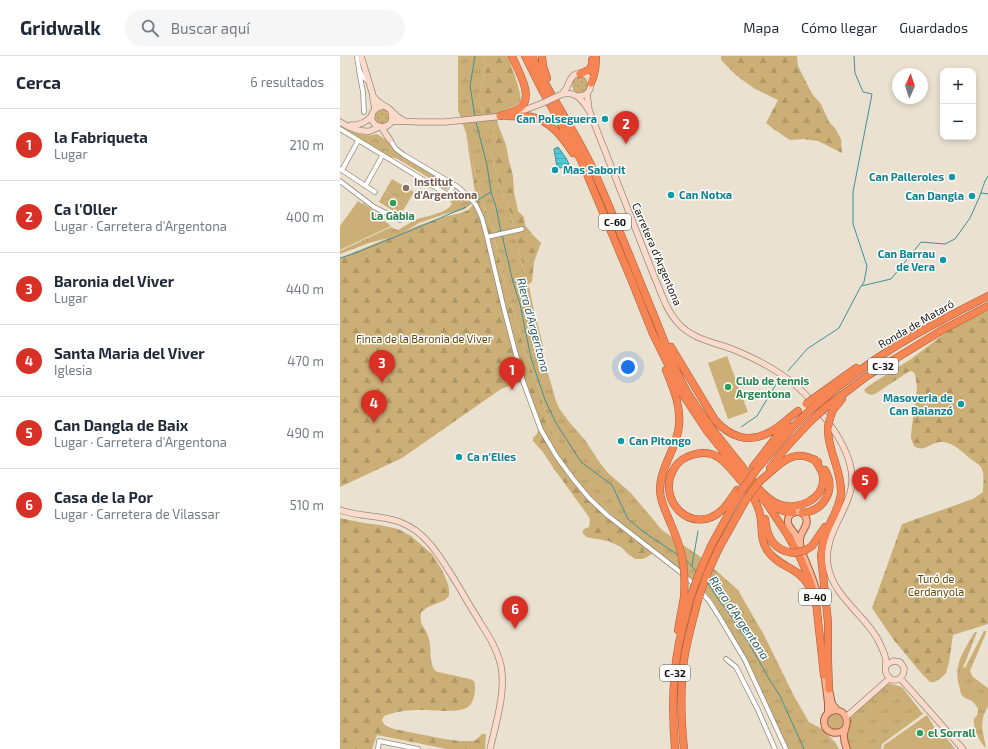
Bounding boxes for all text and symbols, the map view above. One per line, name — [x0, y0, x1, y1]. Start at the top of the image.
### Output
search box — [125, 10, 405, 46]
text: Gridwalk — [20, 16, 101, 39]
icon: search — [139, 17, 161, 39]
text: Buscar aquí — [171, 19, 250, 37]
text: Mapa — [743, 19, 779, 36]
text: Cómo llegar — [801, 19, 877, 36]
text: Guardados — [899, 19, 968, 36]
north arrow — [892, 68, 928, 104]
map controls — [940, 68, 976, 140]
button: + — [940, 68, 976, 104]
text: Cerca — [16, 72, 61, 92]
text: 6 resultados — [250, 74, 324, 90]
button: − — [940, 104, 976, 140]
pin: 2 — [613, 111, 639, 144]
place label: Can Polseguera — [516, 112, 597, 125]
marker: Can Polseguera — [600, 114, 610, 124]
text: la Fabriqueta — [54, 128, 148, 146]
text: 1 — [26, 137, 32, 153]
text: 210 m — [289, 137, 324, 153]
text: Lugar — [54, 146, 88, 162]
place label: Mas Saborit — [563, 163, 626, 176]
marker: Mas Saborit — [550, 165, 560, 175]
place label: Can Palleroles — [869, 170, 944, 183]
marker: Can Palleroles — [947, 172, 957, 182]
place label: Institut d'Argentona — [414, 175, 477, 201]
marker: Institut d'Argentona — [401, 183, 411, 193]
place label: Can Notxa — [679, 188, 732, 201]
place label: Can Dangla — [906, 189, 964, 202]
marker: Can Notxa — [666, 190, 676, 200]
marker: Can Dangla — [967, 191, 977, 201]
marker: La Gàbia — [388, 198, 398, 208]
text: Ca l'Oller — [54, 200, 117, 218]
street label: Carretera d'Argentona — [630, 200, 685, 307]
text: 2 — [25, 209, 33, 225]
text: 400 m — [286, 209, 324, 225]
place label: La Gàbia — [371, 209, 415, 222]
road number: C-60 — [599, 214, 631, 230]
text: Lugar · Carretera d'Argentona — [54, 218, 227, 234]
place label: Can Barrau de Vera — [878, 247, 935, 273]
marker: Can Barrau de Vera — [938, 255, 948, 265]
text: Baronia del Viver — [54, 272, 174, 290]
water label: Riera d'Argentona — [515, 276, 553, 374]
text: 3 — [25, 281, 33, 297]
text: 440 m — [286, 281, 324, 297]
text: Lugar — [54, 290, 88, 306]
street label: Ronda de Mataró — [876, 297, 956, 351]
park label: Finca de la Baronia de Viver — [356, 332, 493, 345]
text: Santa Maria del Viver — [54, 344, 205, 362]
pin: 3 — [369, 350, 395, 383]
text: 4 — [25, 353, 33, 369]
text: 470 m — [287, 353, 324, 369]
pin: 1 — [499, 357, 525, 390]
your location — [618, 357, 638, 377]
road number: C-32 — [868, 358, 898, 374]
text: Iglesia — [54, 362, 92, 378]
place label: Club de tennis Argentona — [736, 374, 809, 400]
marker: Club de tennis Argentona — [723, 382, 733, 392]
pin: 4 — [361, 390, 387, 423]
place label: Masoveria de Can Balanzó — [883, 391, 954, 417]
marker: Masoveria de Can Balanzó — [956, 399, 966, 409]
text: Can Dangla de Baix — [54, 416, 188, 434]
text: 5 — [25, 425, 33, 441]
text: 490 m — [286, 425, 324, 441]
text: Lugar · Carretera d'Argentona — [54, 434, 227, 450]
place label: Can Pitongo — [629, 434, 692, 447]
marker: Can Pitongo — [616, 436, 626, 446]
place label: Ca n'Elies — [467, 450, 516, 463]
marker: Ca n'Elies — [454, 452, 464, 462]
pin: 5 — [852, 467, 878, 500]
text: Casa de la Por — [54, 488, 153, 506]
text: 6 — [25, 497, 33, 513]
text: 510 m — [290, 497, 324, 513]
text: Lugar · Carretera de Vilassar — [54, 506, 220, 522]
park label: Turó de Cerdanyola — [908, 572, 964, 598]
water label: Riera d'Argentona — [707, 573, 773, 662]
road number: B-40 — [799, 589, 831, 605]
pin: 6 — [502, 596, 528, 629]
road number: C-32 — [660, 665, 690, 681]
place label: el Sorrall — [928, 726, 976, 739]
marker: el Sorrall — [915, 728, 925, 738]

